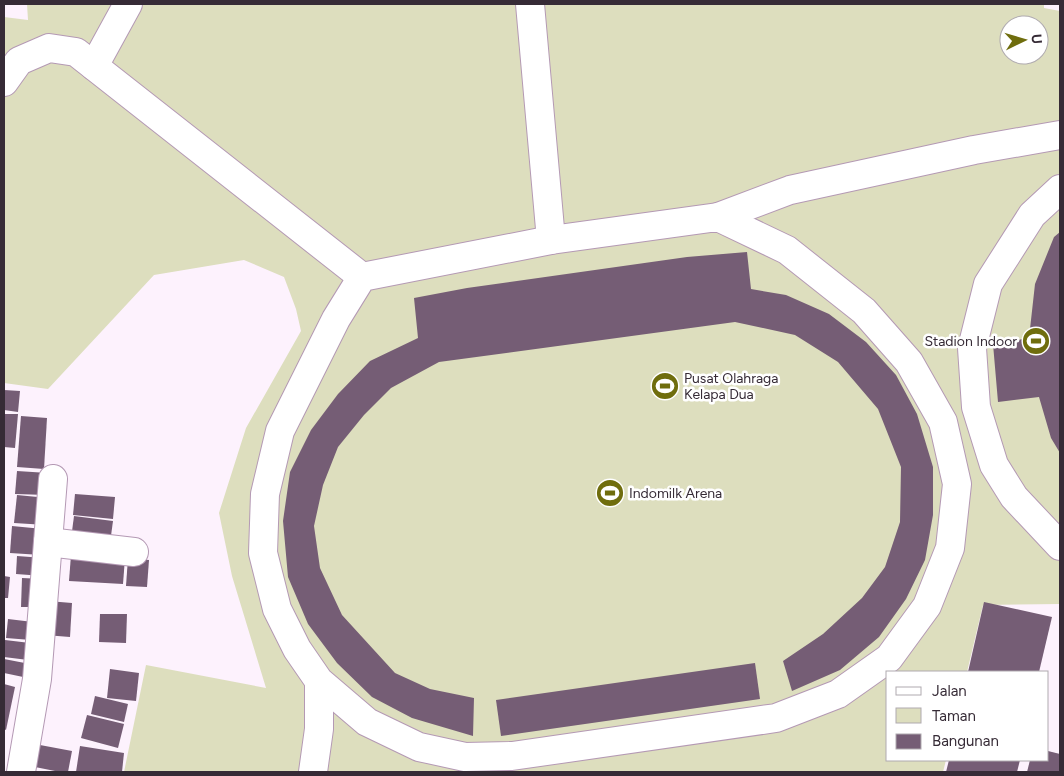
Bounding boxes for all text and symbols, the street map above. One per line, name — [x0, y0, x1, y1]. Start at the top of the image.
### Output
north arrow — [999, 15, 1049, 65]
text: U — [1028, 33, 1045, 45]
sports icon: Stadion Indoor — [1021, 326, 1051, 356]
place label: Stadion Indoor — [924, 333, 1017, 350]
place label: Pusat Olahraga Kelapa Dua — [684, 370, 778, 403]
sports icon: Pusat Olahraga Kelapa Dua — [650, 371, 680, 401]
sports icon: Indomilk Arena — [595, 478, 625, 508]
place label: Indomilk Arena — [629, 485, 722, 502]
legend — [886, 671, 1049, 761]
text: Jalan — [932, 682, 967, 700]
text: Taman — [932, 707, 976, 725]
text: Bangunan — [932, 732, 999, 750]

